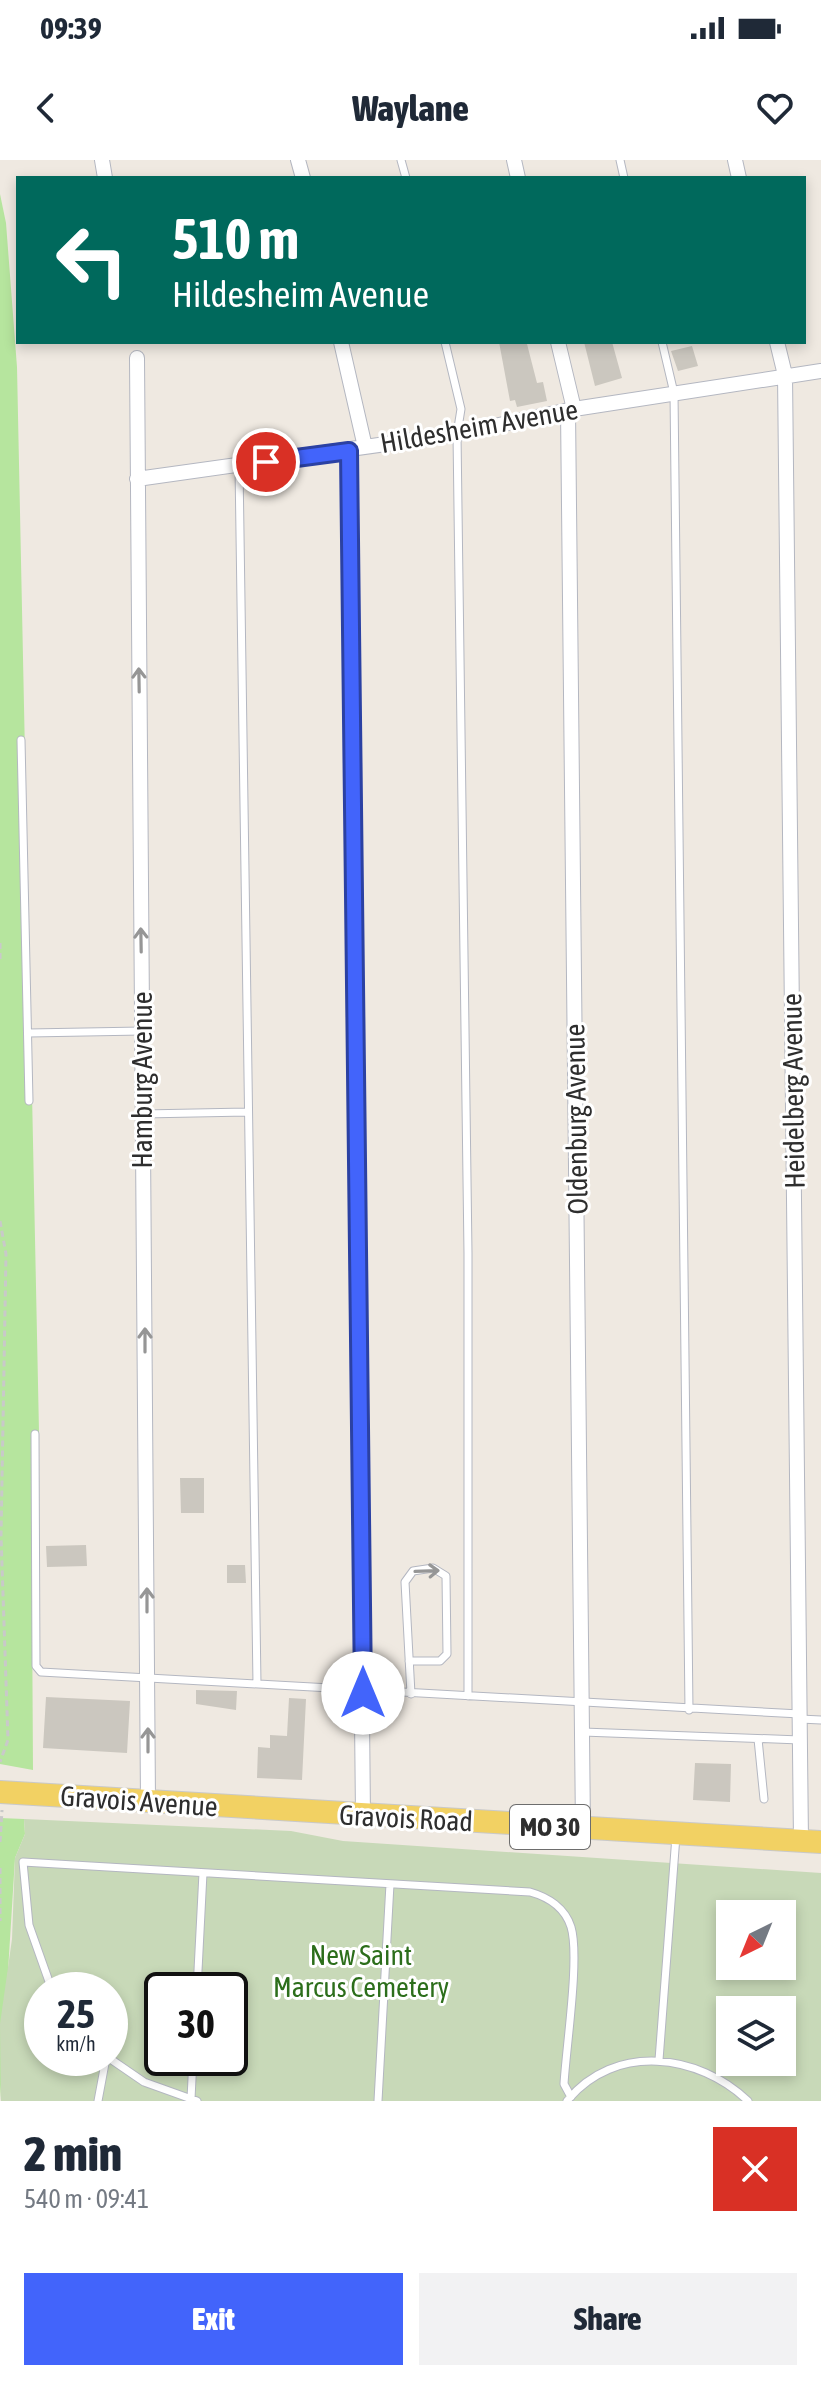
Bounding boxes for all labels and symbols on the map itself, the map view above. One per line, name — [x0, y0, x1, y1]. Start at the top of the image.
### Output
street label: Hildesheim Avenue — [378, 393, 580, 459]
pin — [232, 428, 300, 496]
one-way arrow — [131, 667, 147, 694]
one-way arrow — [133, 927, 149, 954]
street label: Hamburg Avenue — [126, 991, 158, 1169]
street label: Heidelberg Avenue — [775, 993, 811, 1189]
street label: Oldenburg Avenue — [558, 1023, 594, 1215]
one-way arrow — [137, 1327, 153, 1354]
one-way arrow — [413, 1564, 439, 1579]
one-way arrow — [139, 1587, 155, 1614]
position arrow — [321, 1651, 405, 1735]
one-way arrow — [140, 1727, 156, 1754]
street label: Gravois Avenue — [59, 1780, 219, 1822]
street label: Gravois Road — [338, 1799, 474, 1837]
road number: MO 30 — [510, 1805, 590, 1849]
north arrow — [716, 1900, 796, 1980]
park label: New Saint Marcus Cemetery — [273, 1939, 449, 2003]
speed limit sign: 30 — [144, 1972, 248, 2076]

